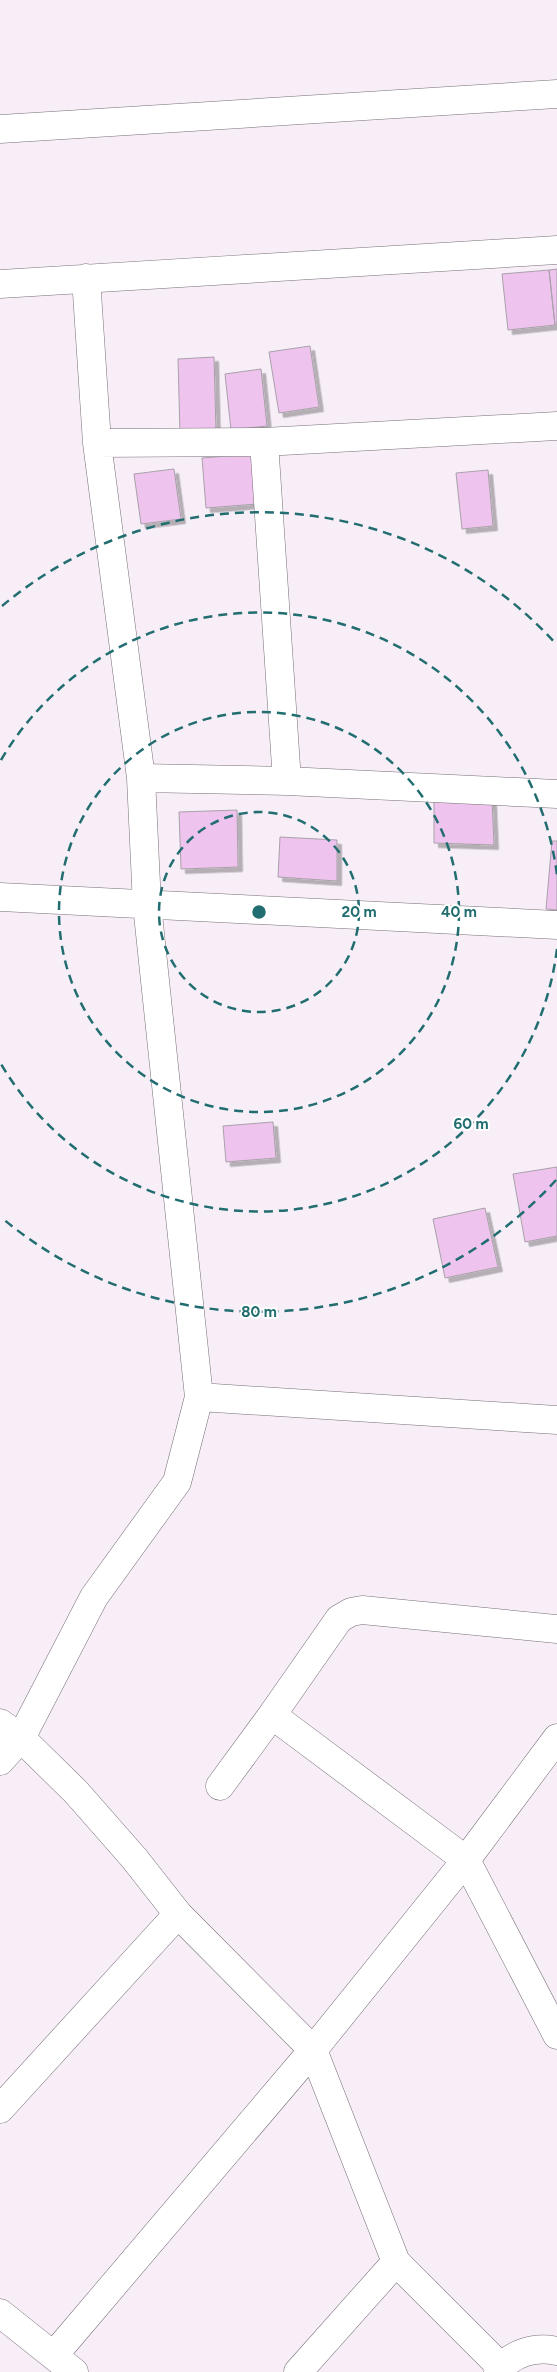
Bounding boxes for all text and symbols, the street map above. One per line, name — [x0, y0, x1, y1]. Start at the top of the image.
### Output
centre of rings — [250, 903, 268, 921]
text: 20 m — [341, 903, 377, 921]
text: 40 m — [441, 903, 477, 921]
text: 60 m — [453, 1115, 489, 1133]
text: 80 m — [241, 1303, 277, 1321]

